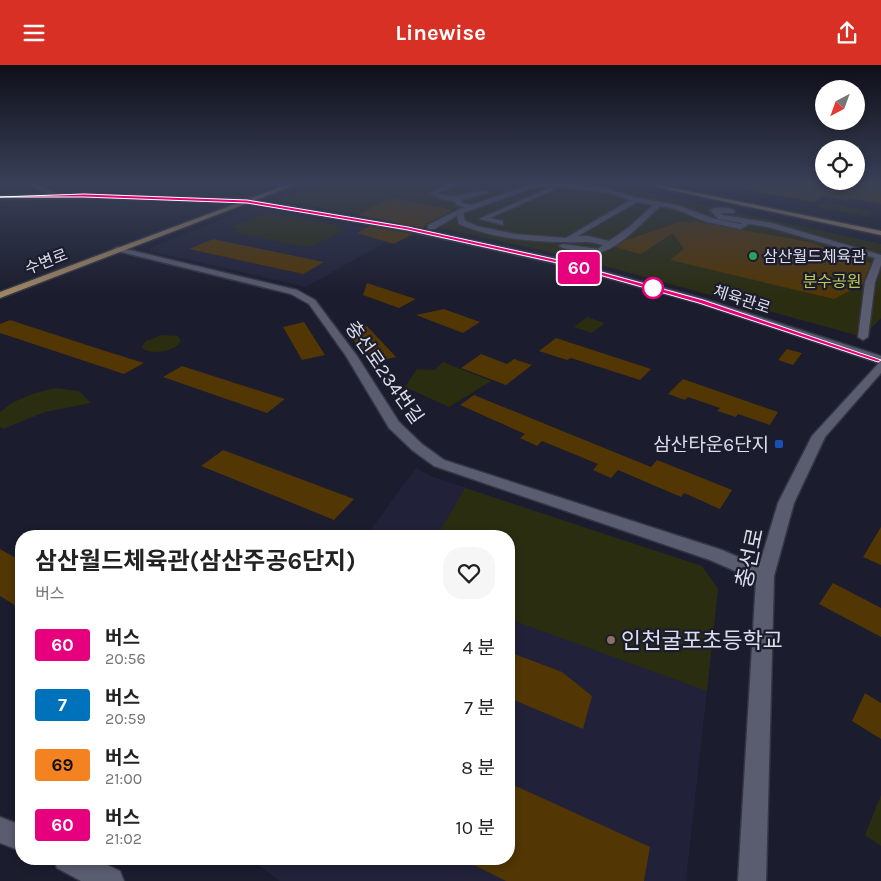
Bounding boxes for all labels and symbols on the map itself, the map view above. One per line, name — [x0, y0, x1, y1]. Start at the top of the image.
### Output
north arrow — [815, 80, 865, 130]
street label: 수변로 — [22, 245, 70, 278]
place label: 삼산월드체육관 — [763, 247, 866, 266]
marker: 삼산월드체육관 — [747, 250, 759, 262]
line badge: 60 — [556, 252, 602, 284]
park label: 분수공원 — [803, 272, 861, 291]
unlabelled marker — [642, 277, 664, 299]
street label: 체육관로 — [711, 281, 773, 318]
street label: 충선로234번길 — [341, 317, 428, 428]
place label: 삼산타운6단지 — [653, 434, 769, 456]
marker: 삼산타운6단지 — [773, 438, 785, 450]
street label: 충선로 — [731, 526, 769, 591]
place label: 인천굴포초등학교 — [621, 628, 783, 654]
marker: 인천굴포초등학교 — [605, 634, 617, 646]

